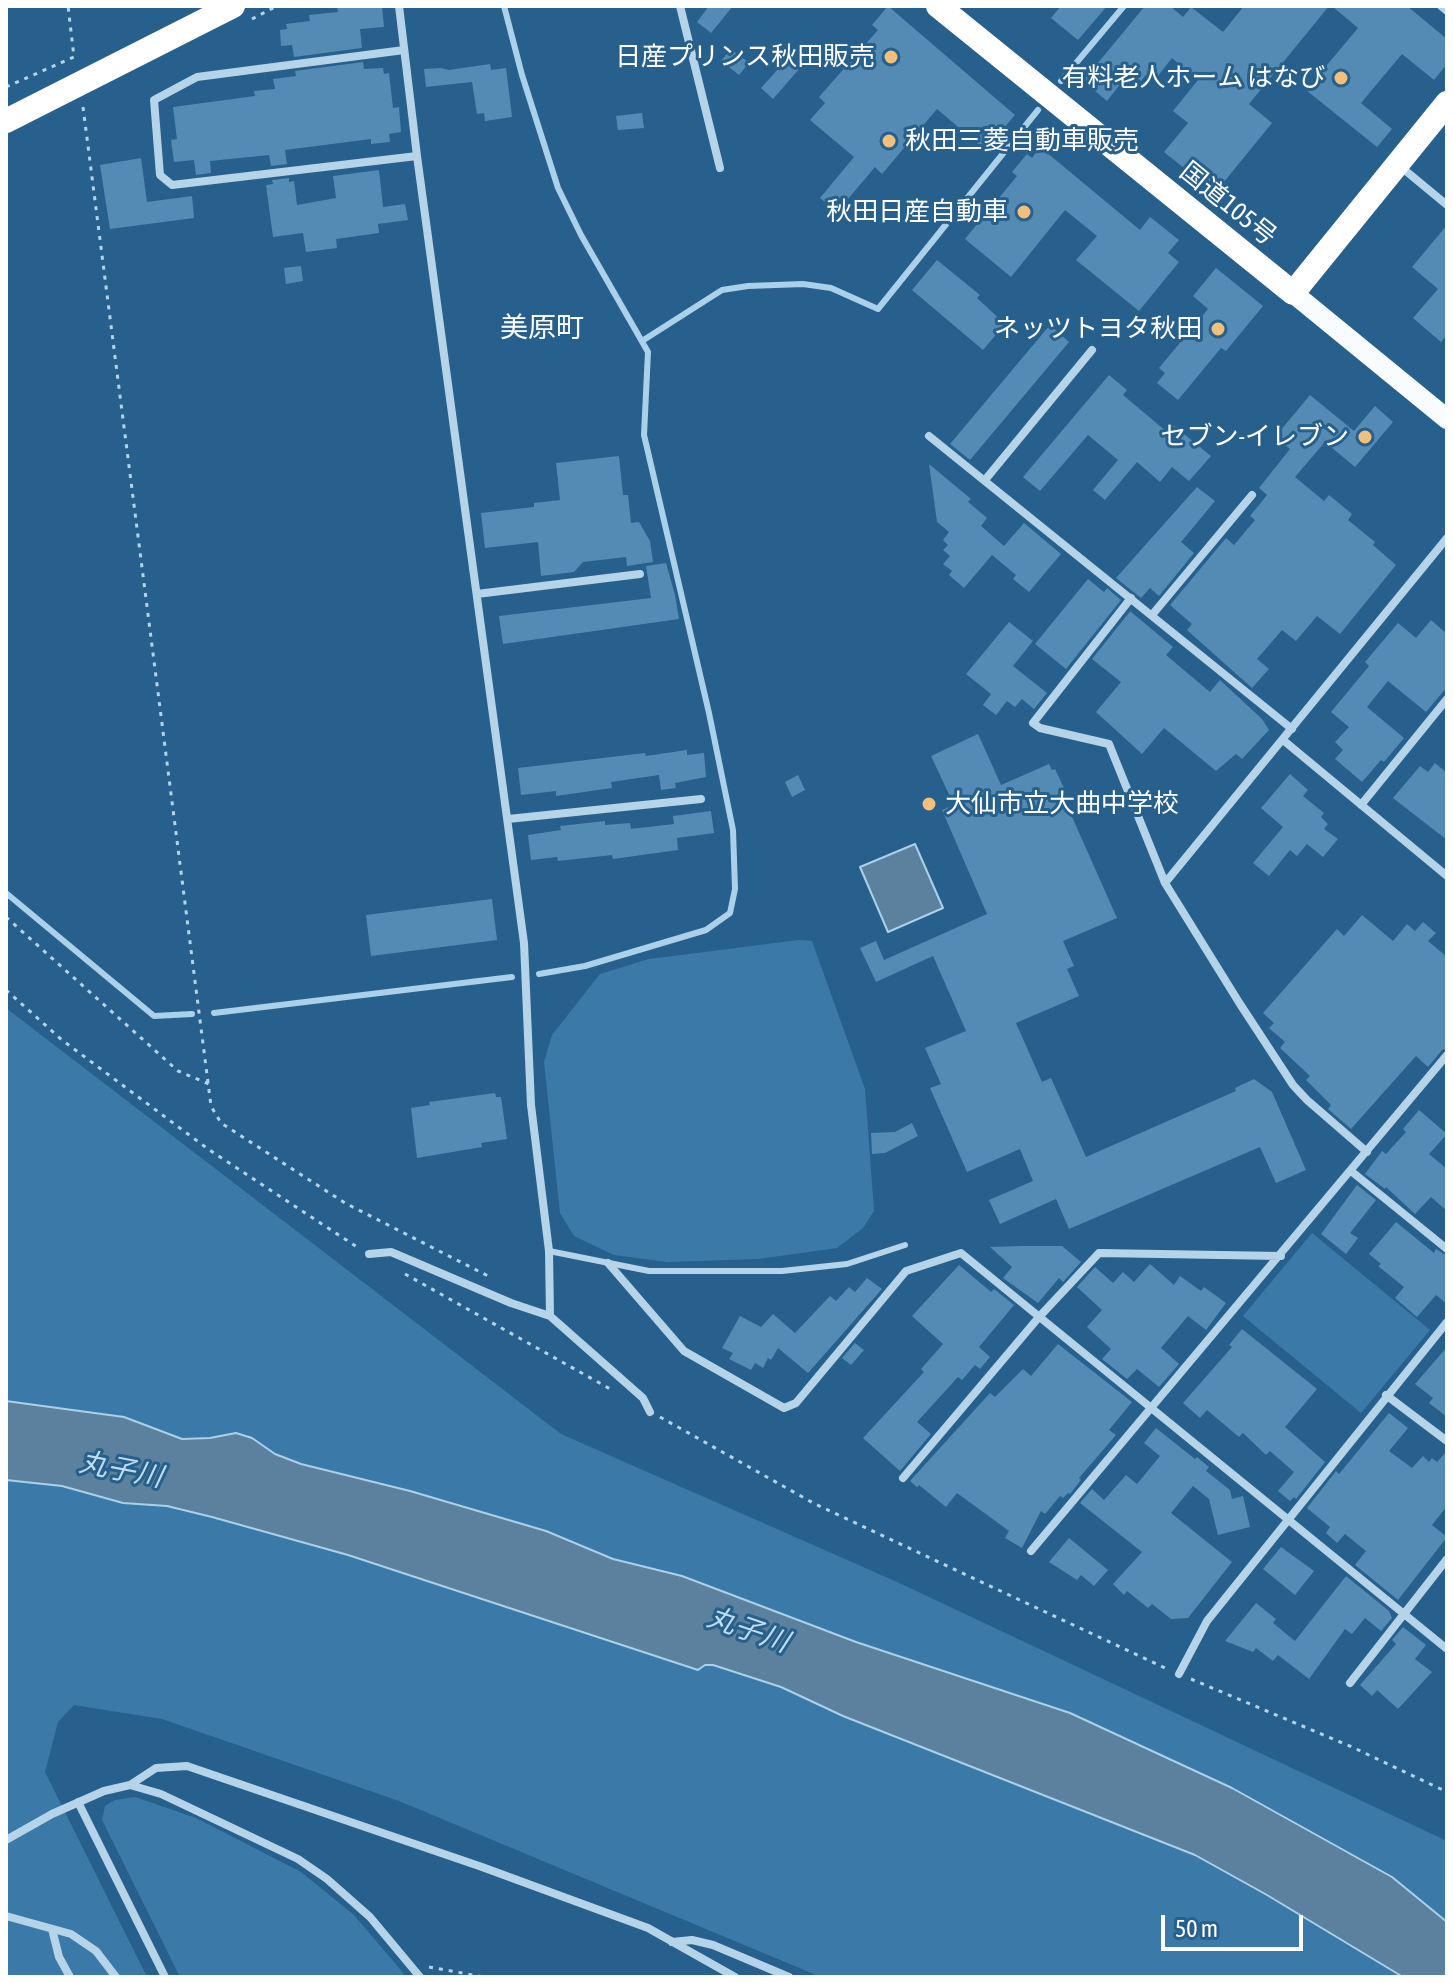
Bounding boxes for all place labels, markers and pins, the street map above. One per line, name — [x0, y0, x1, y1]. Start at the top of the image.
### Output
place label: 日産プリンス秋田販売 — [615, 41, 875, 73]
marker: 日産プリンス秋田販売 — [882, 48, 900, 66]
place label: 有料老人ホーム はなび — [1061, 62, 1325, 94]
marker: 有料老人ホーム はなび — [1332, 69, 1350, 87]
place label: 秋田三菱自動車販売 — [905, 125, 1139, 157]
marker: 秋田三菱自動車販売 — [880, 132, 898, 150]
place label: 秋田日産自動車 — [826, 196, 1008, 228]
marker: 秋田日産自動車 — [1015, 203, 1033, 221]
place label: ネッツトヨタ秋田 — [994, 313, 1202, 345]
marker: ネッツトヨタ秋田 — [1209, 320, 1227, 338]
place label: セブン-イレブン — [1161, 421, 1349, 453]
marker: セブン-イレブン — [1356, 428, 1374, 446]
place label: 大仙市立大曲中学校 — [945, 788, 1179, 820]
marker: 大仙市立大曲中学校 — [920, 795, 938, 813]

